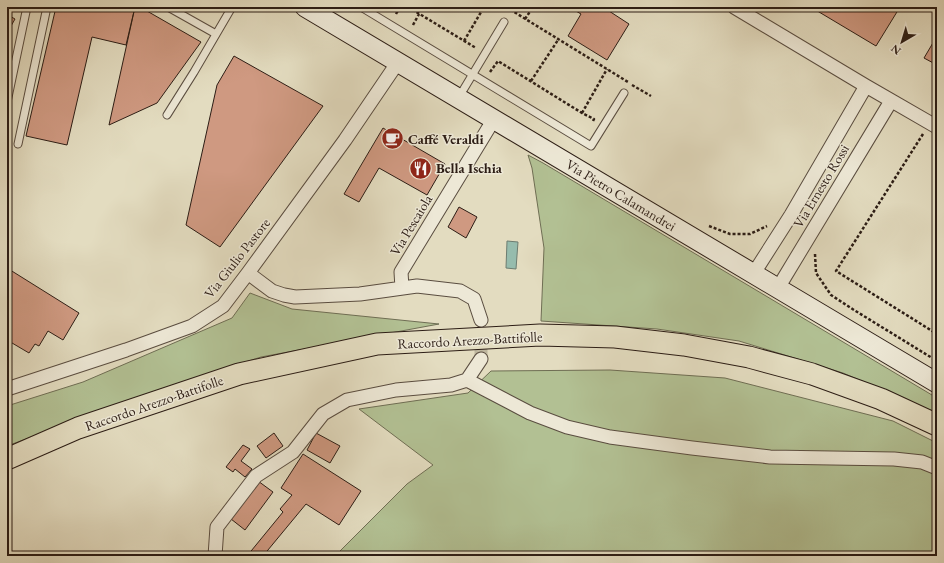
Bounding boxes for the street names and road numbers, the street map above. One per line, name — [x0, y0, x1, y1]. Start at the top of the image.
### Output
street label: Via Ernesto Rossi — [789, 140, 853, 231]
street label: Via Pietro Calamandrei — [563, 155, 680, 235]
street label: Via Pescaiola — [386, 191, 436, 259]
street label: Via Giulio Pastore — [200, 214, 274, 302]
street label: Raccordo Arezzo-Battifolle — [397, 327, 543, 353]
street label: Raccordo Arezzo-Battifolle — [83, 371, 226, 435]

